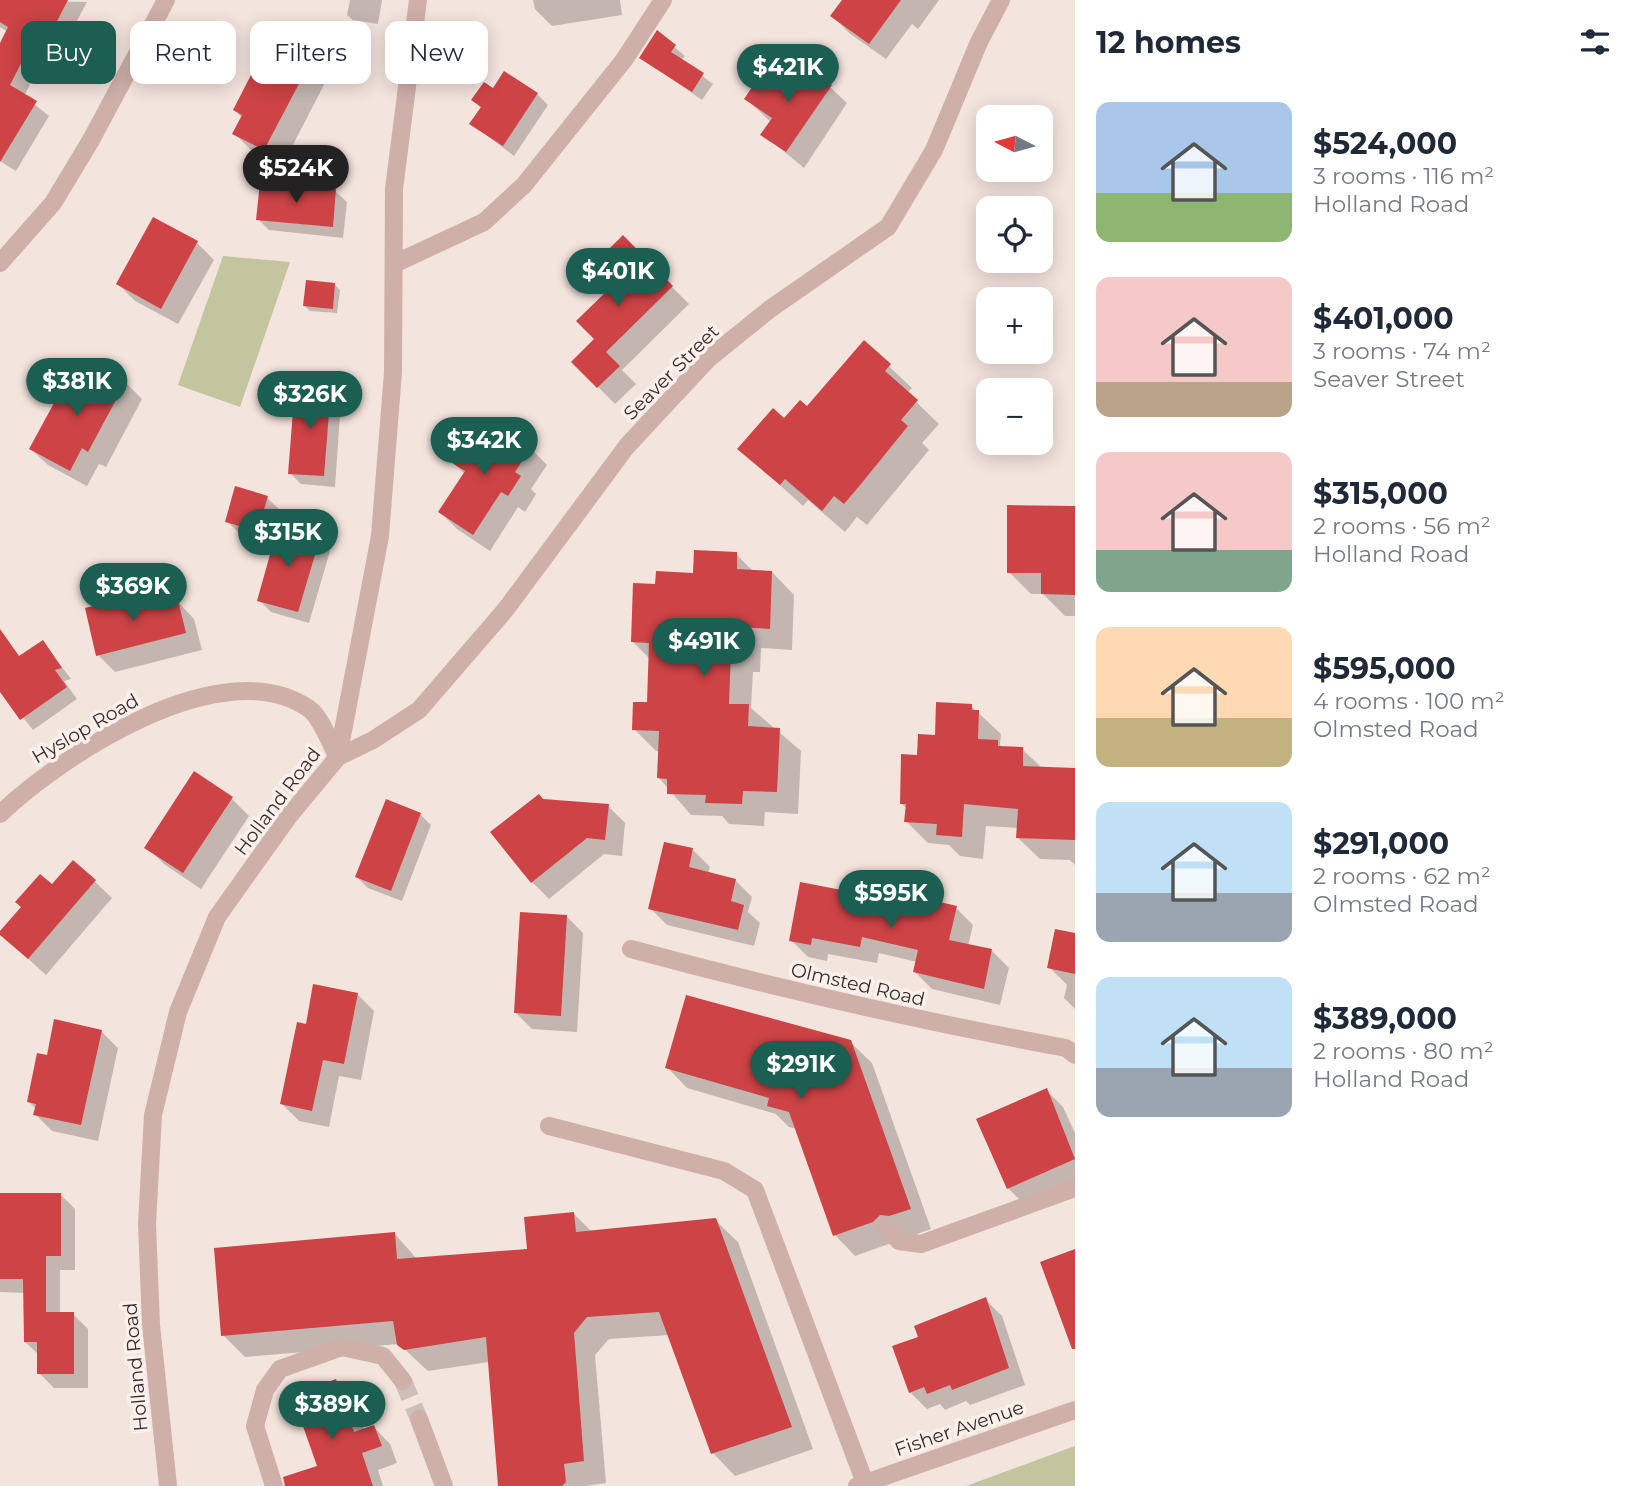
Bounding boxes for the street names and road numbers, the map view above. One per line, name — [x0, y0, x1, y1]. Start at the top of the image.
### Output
street label: Seaver Street — [619, 320, 724, 425]
street label: Hyslop Road — [28, 689, 143, 768]
street label: Holland Road — [229, 743, 325, 860]
street label: Olmsted Road — [789, 958, 927, 1011]
street label: Holland Road — [118, 1302, 153, 1432]
street label: Fisher Avenue — [892, 1396, 1027, 1461]

